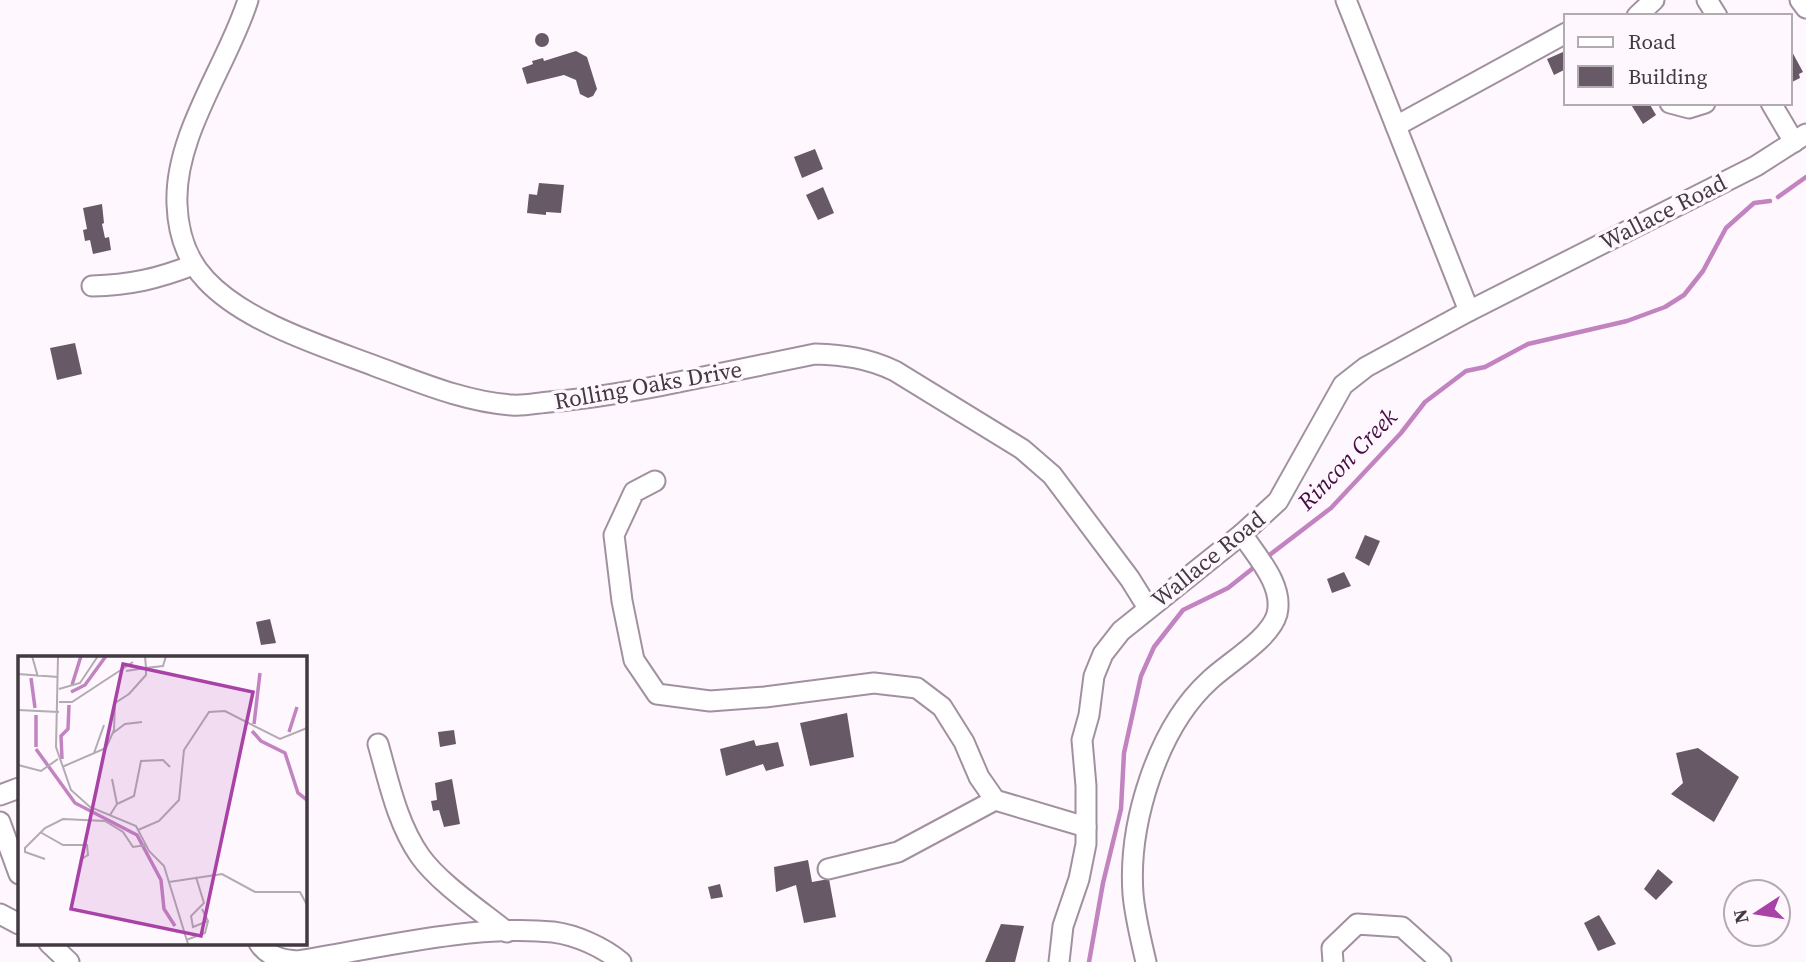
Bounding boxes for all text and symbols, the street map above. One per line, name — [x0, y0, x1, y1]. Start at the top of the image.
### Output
legend — [1564, 14, 1792, 105]
text: Road — [1628, 27, 1676, 56]
text: Building — [1628, 62, 1707, 91]
street label: Wallace Road — [1594, 166, 1732, 258]
street label: Rolling Oaks Drive — [552, 353, 744, 417]
water label: Rincon Creek — [1289, 400, 1405, 518]
street label: Wallace Road — [1144, 503, 1272, 615]
inset map — [18, 656, 306, 944]
north arrow — [1722, 878, 1792, 948]
text: N — [1726, 907, 1755, 926]

